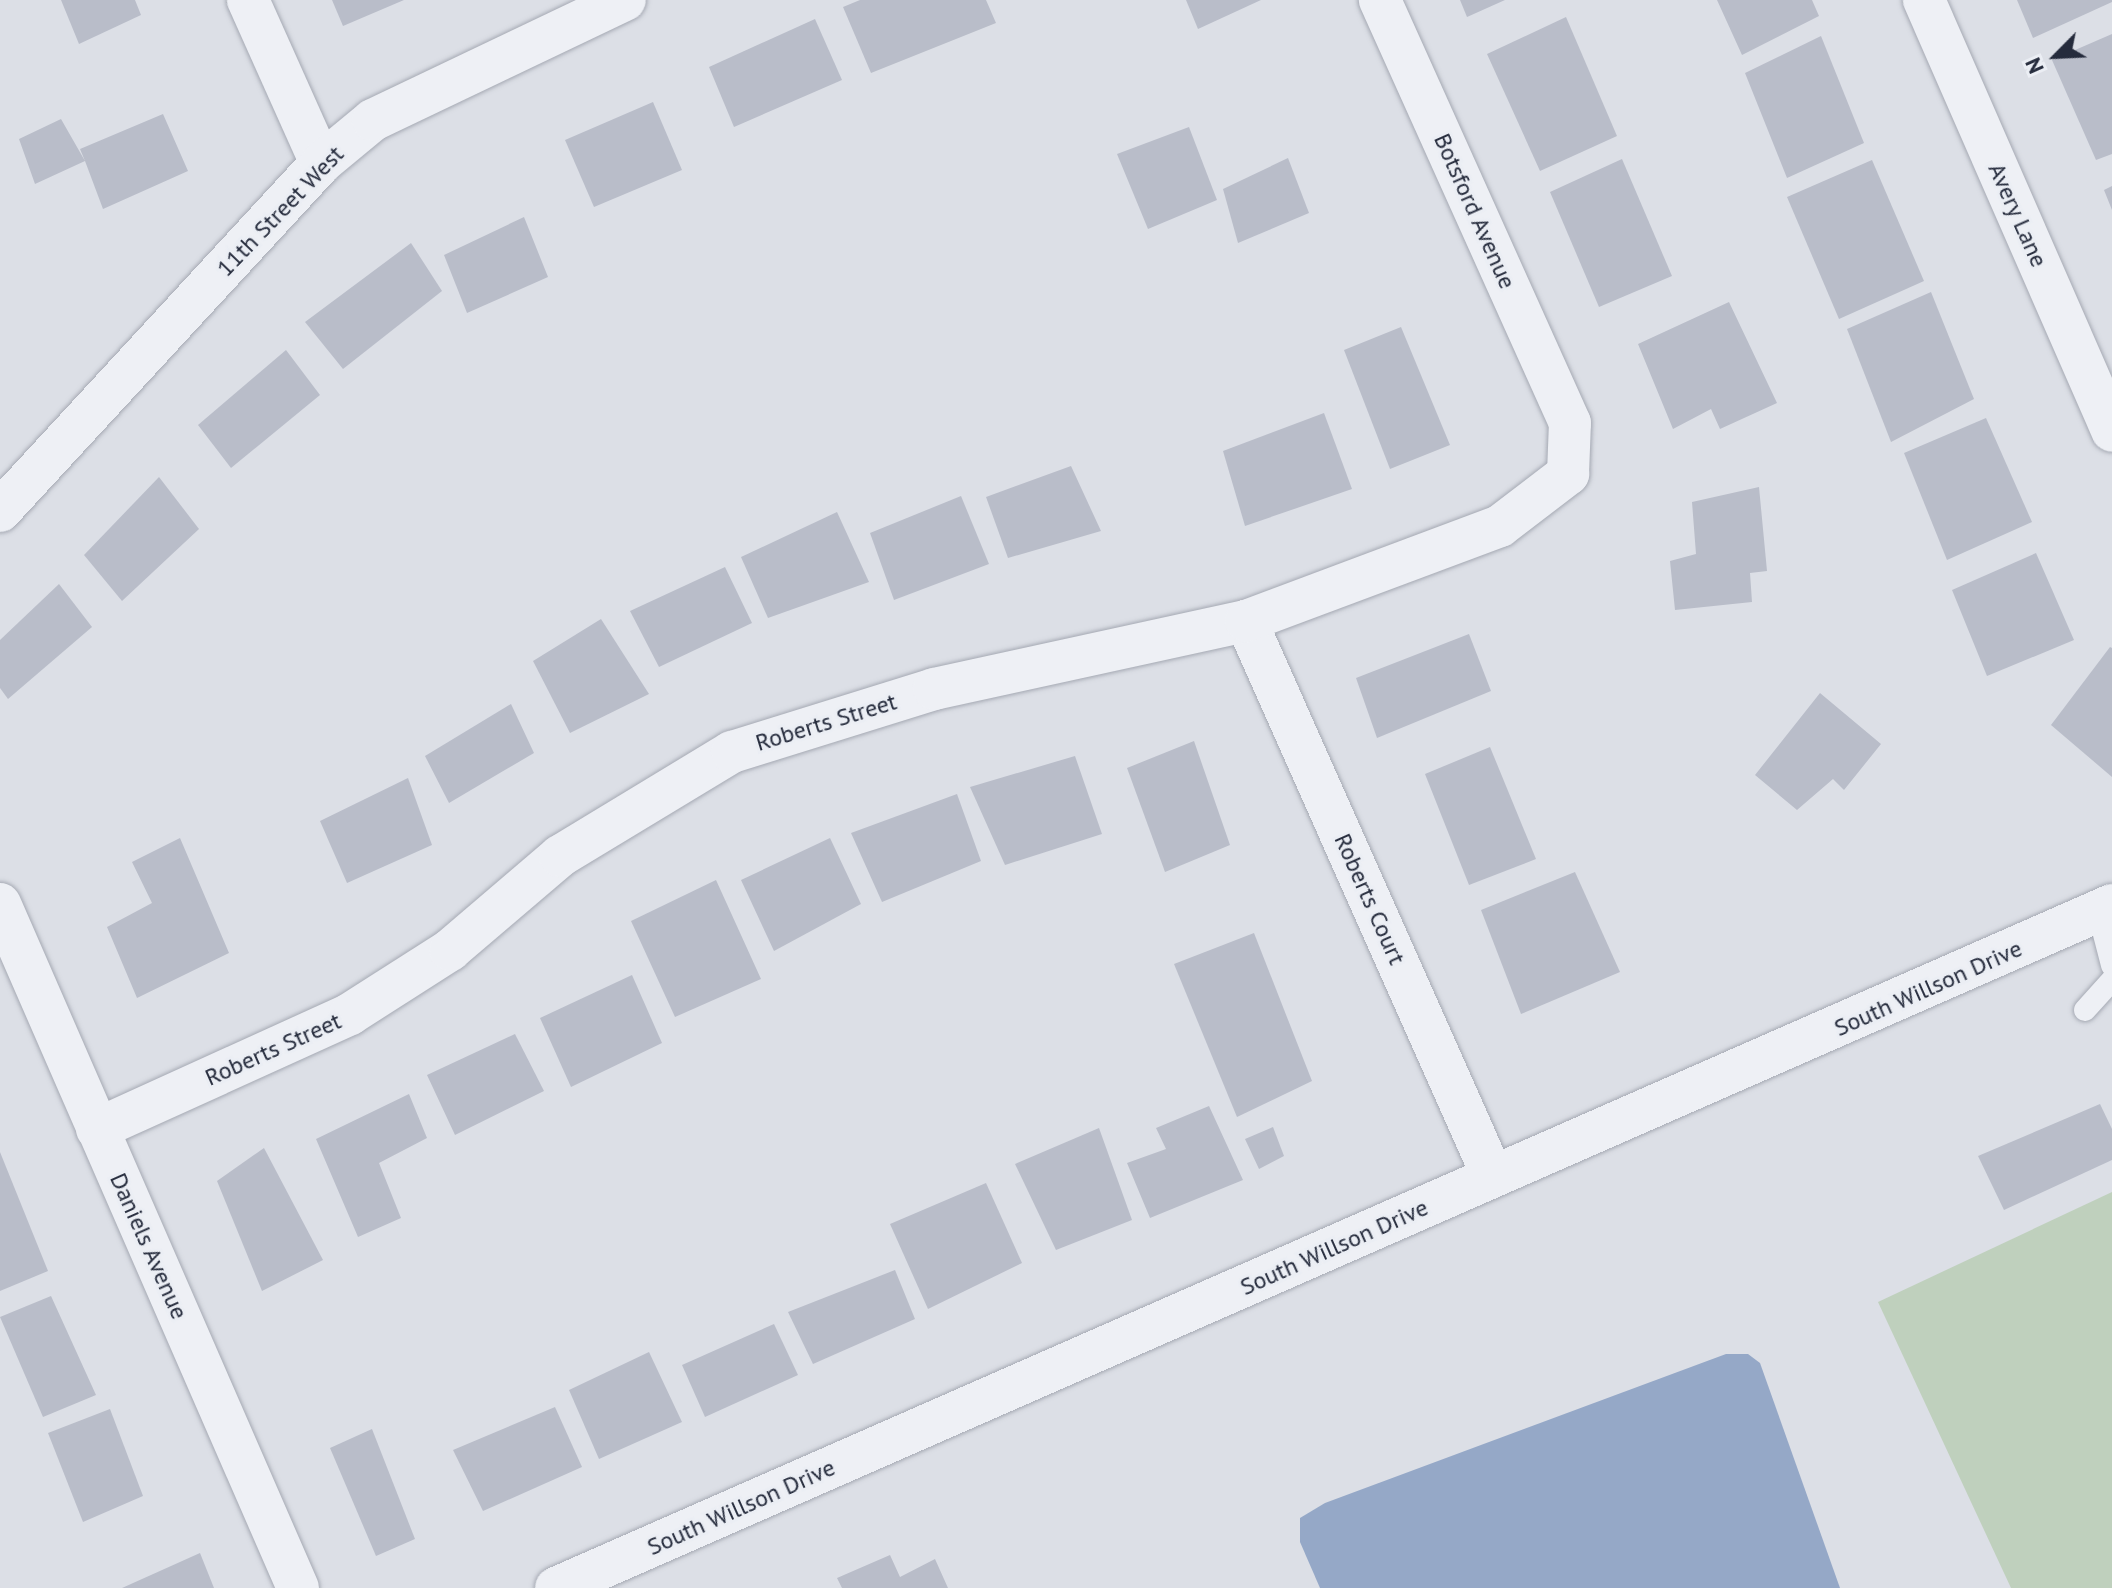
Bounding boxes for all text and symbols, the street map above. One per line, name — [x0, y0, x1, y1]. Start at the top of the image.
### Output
north arrow — [2016, 16, 2096, 96]
text: N — [2018, 53, 2050, 78]
street label: Botsford Avenue — [1428, 128, 1522, 294]
street label: 11th Street West — [210, 140, 350, 282]
street label: Avery Lane — [1982, 158, 2054, 272]
street label: Roberts Street — [752, 687, 900, 757]
street label: Roberts Court — [1328, 829, 1412, 969]
street label: South Willson Drive — [1829, 934, 2027, 1042]
street label: Roberts Street — [200, 1006, 346, 1092]
street label: Daniels Avenue — [104, 1168, 194, 1324]
street label: South Willson Drive — [1235, 1193, 1433, 1301]
street label: South Willson Drive — [642, 1453, 840, 1561]

